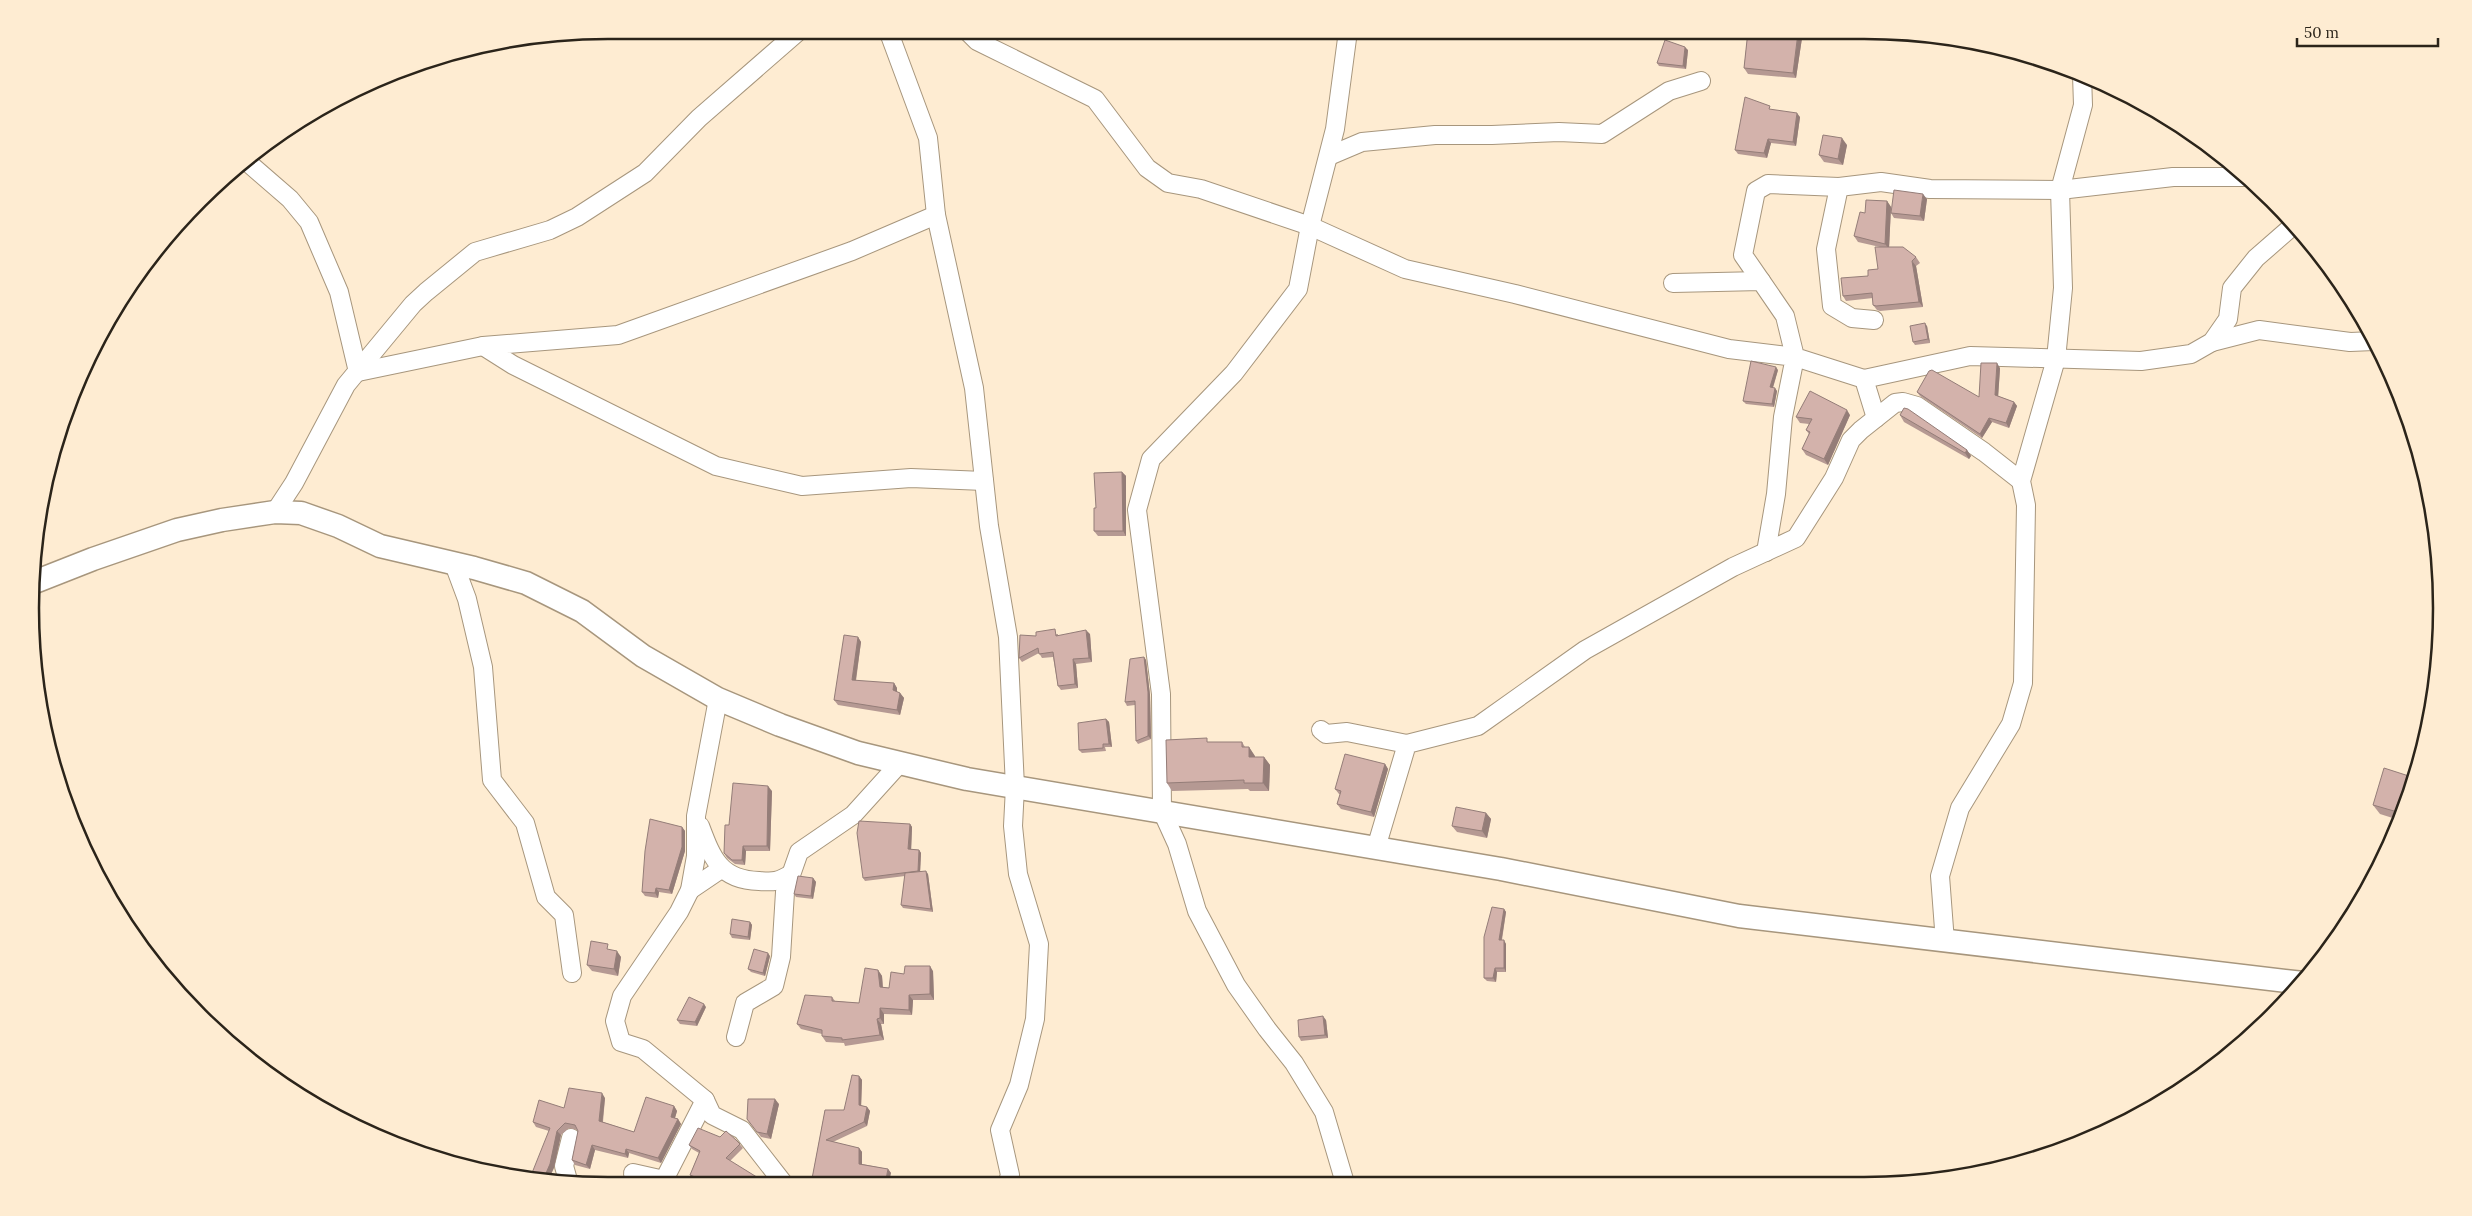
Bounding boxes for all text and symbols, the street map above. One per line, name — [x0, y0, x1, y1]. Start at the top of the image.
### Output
scale bar — [2297, 15, 2438, 47]
text: 50 m — [2304, 23, 2339, 42]

